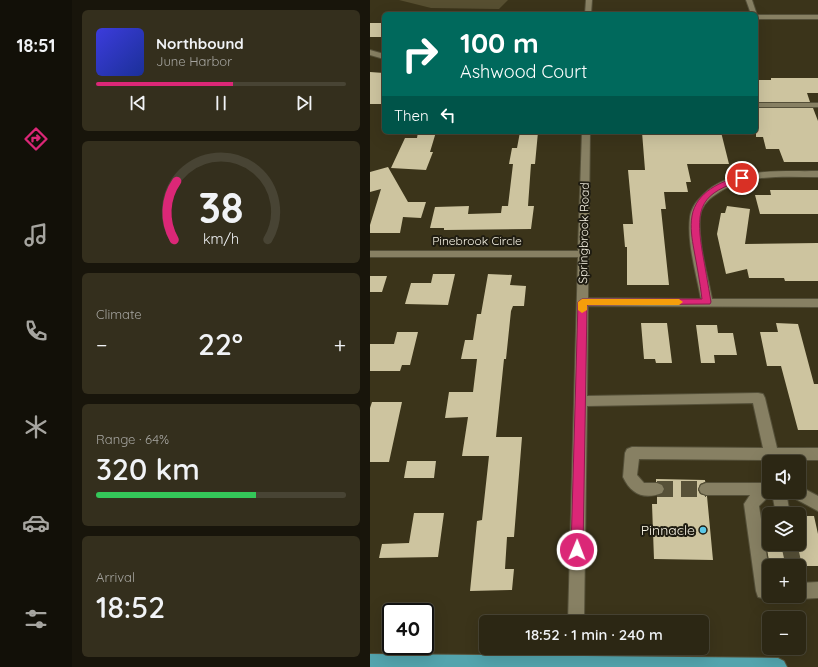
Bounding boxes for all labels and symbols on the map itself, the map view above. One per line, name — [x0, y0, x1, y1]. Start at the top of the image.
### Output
pin — [725, 161, 759, 195]
street label: Springbrook Road — [575, 182, 592, 284]
street label: Pinebrook Circle — [432, 233, 522, 248]
place label: Pinnacle — [641, 521, 695, 539]
marker: Pinnacle — [698, 525, 708, 535]
position arrow — [556, 529, 598, 571]
speed limit sign: 40 — [382, 603, 434, 655]

